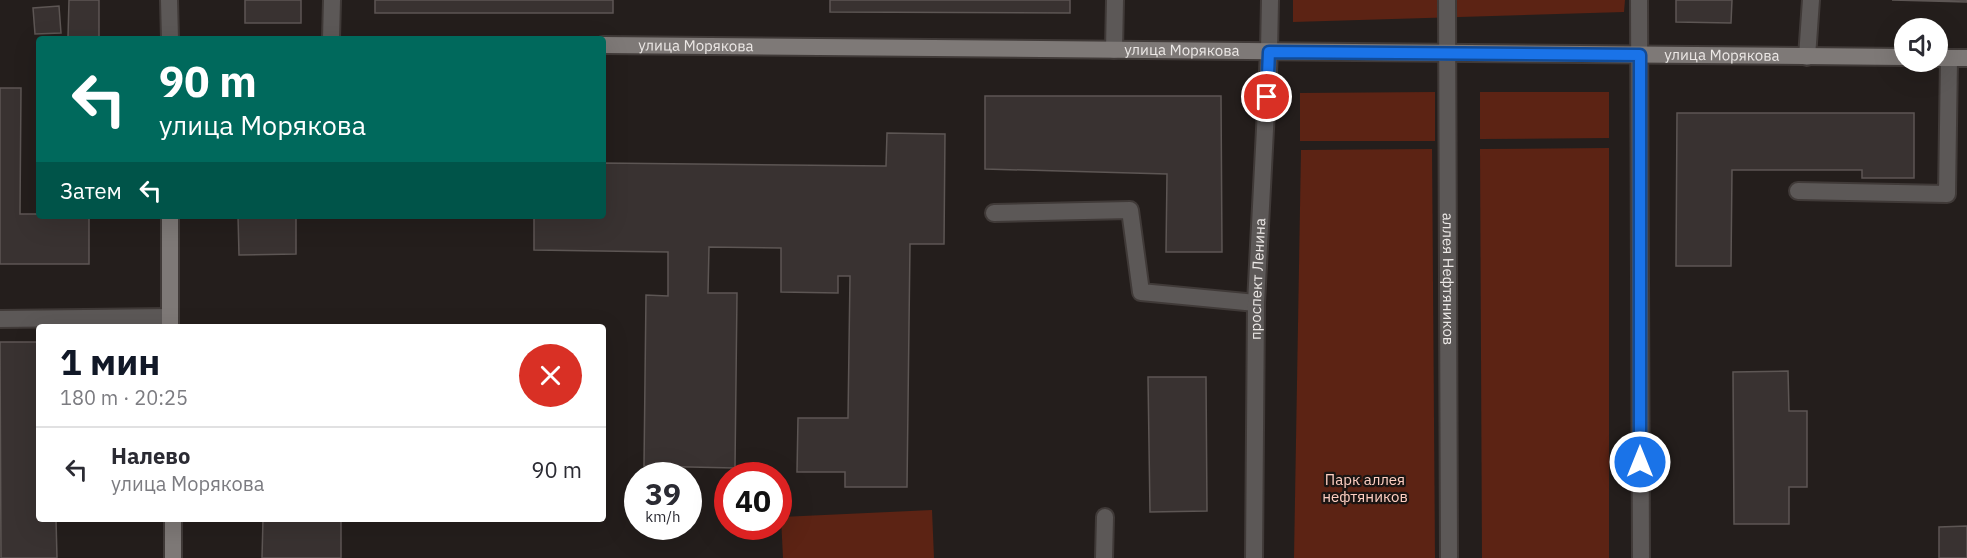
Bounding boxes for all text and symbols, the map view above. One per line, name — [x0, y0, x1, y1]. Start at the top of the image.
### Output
map controls — [1894, 18, 1948, 72]
button: sound — [1894, 18, 1948, 72]
street label: улица Морякова — [638, 35, 754, 55]
street label: улица Морякова — [1124, 40, 1240, 60]
street label: улица Морякова — [1664, 45, 1780, 65]
text: 90 m — [159, 54, 257, 109]
icon: left — [60, 60, 138, 138]
pin — [1241, 71, 1292, 122]
icon: arrive — [1250, 80, 1283, 113]
text: улица Морякова — [159, 107, 366, 142]
icon: left — [134, 174, 167, 207]
text: Затем — [60, 176, 122, 205]
street label: аллея Нефтяников — [1439, 213, 1458, 345]
street label: проспект Ленина — [1246, 218, 1269, 340]
text: 1 мин — [60, 338, 160, 385]
button: close — [519, 344, 582, 407]
text: 180 m · 20:25 — [60, 384, 188, 411]
position arrow — [1608, 430, 1672, 494]
text: Налево — [111, 441, 190, 470]
icon: left — [60, 453, 93, 486]
text: 90 m — [531, 455, 582, 484]
speed limit sign: 40 — [714, 462, 792, 540]
text: улица Морякова — [111, 470, 264, 497]
park label: Парк аллея нефтяников — [1322, 470, 1408, 506]
text: 39 — [645, 474, 681, 513]
text: km/h — [645, 507, 681, 526]

